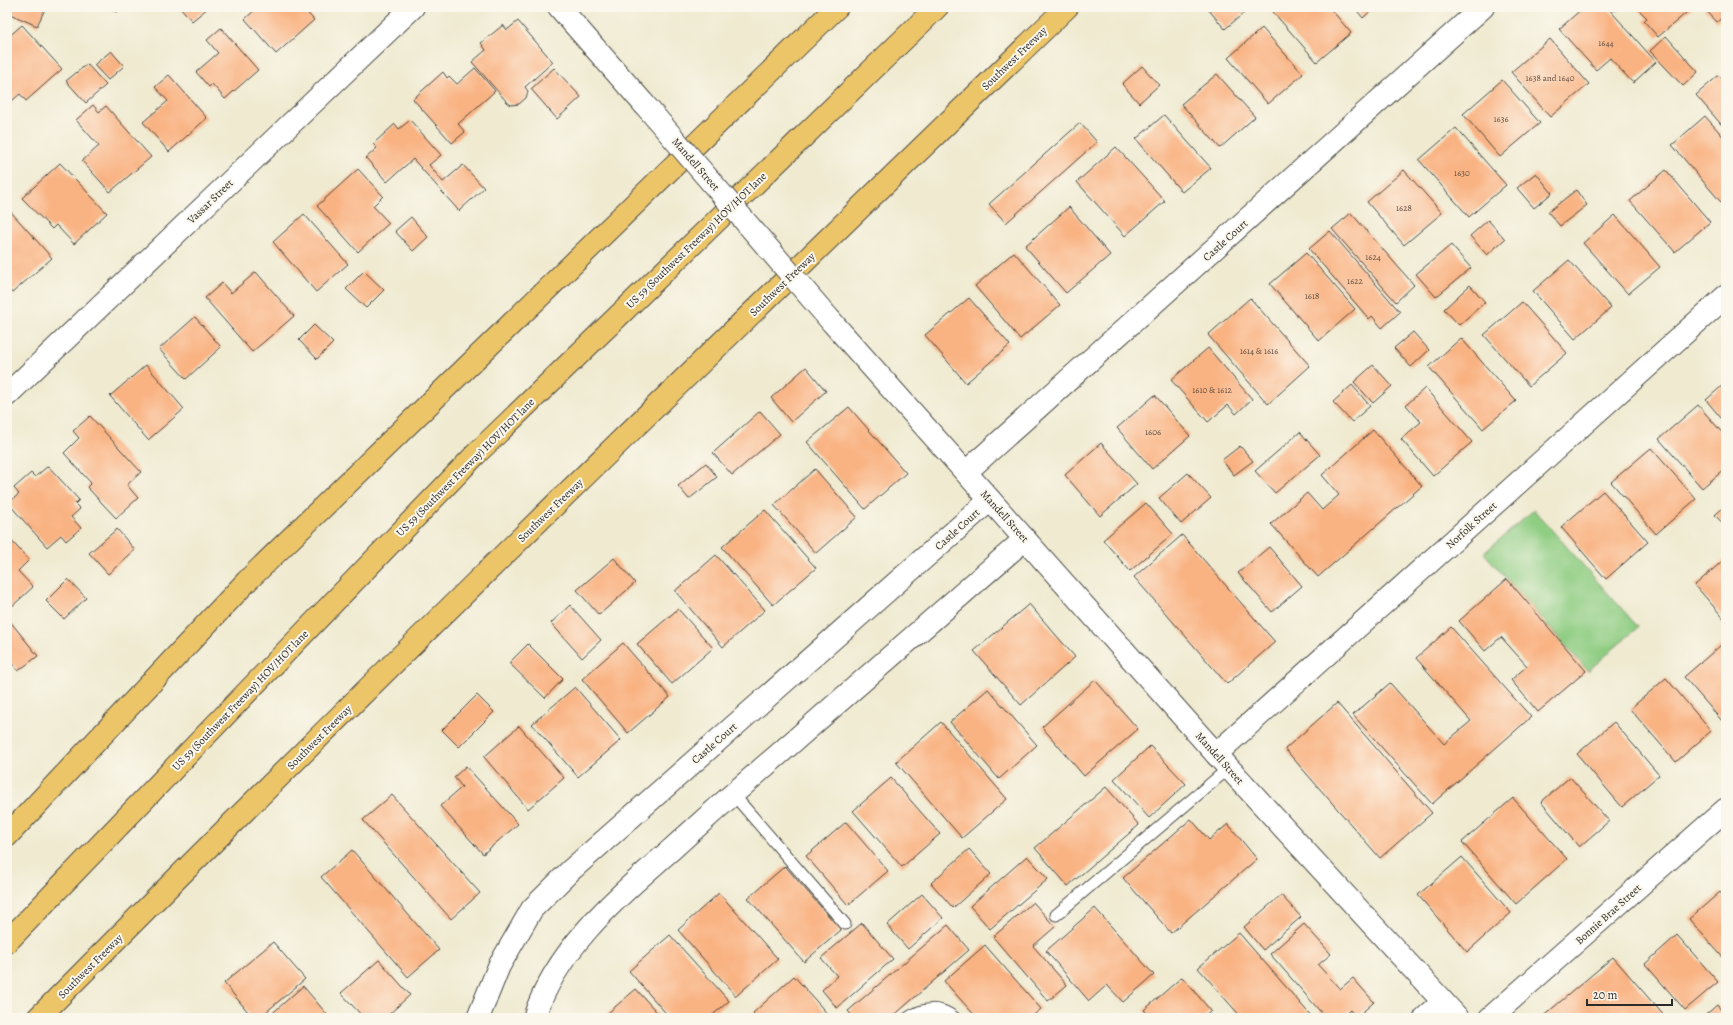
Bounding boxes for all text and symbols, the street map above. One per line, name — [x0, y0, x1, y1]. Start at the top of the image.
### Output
street label: Southwest Freeway — [978, 23, 1051, 94]
house number: 1644 — [1598, 37, 1614, 49]
house number: 1638 and 1640 — [1526, 72, 1575, 84]
house number: 1636 — [1493, 113, 1509, 125]
street label: Mandell Street — [668, 135, 723, 194]
house number: 1630 — [1454, 167, 1470, 179]
street label: US 59 (Southwest Freeway) HOV/HOT lane — [623, 169, 770, 312]
street label: Vassar Street — [183, 175, 237, 228]
house number: 1628 — [1396, 202, 1412, 214]
street label: Castle Court — [1200, 216, 1251, 265]
street label: Southwest Freeway — [746, 249, 819, 320]
house number: 1624 — [1365, 251, 1381, 263]
house number: 1622 — [1347, 275, 1364, 287]
house number: 1618 — [1305, 290, 1319, 302]
house number: 1614 & 1616 — [1240, 345, 1278, 357]
house number: 1610 & 1612 — [1192, 384, 1233, 396]
street label: US 59 (Southwest Freeway) HOV/HOT lane — [393, 395, 538, 540]
house number: 1606 — [1145, 426, 1161, 438]
street label: Southwest Freeway — [514, 475, 587, 546]
street label: Mandell Street — [977, 487, 1032, 546]
street label: Norfolk Street — [1443, 498, 1500, 552]
street label: Castle Court — [932, 505, 983, 554]
street label: US 59 (Southwest Freeway) HOV/HOT lane — [169, 627, 312, 774]
street label: Southwest Freeway — [284, 702, 355, 773]
street label: Castle Court — [688, 719, 741, 767]
street label: Mandell Street — [1192, 729, 1247, 788]
street label: Bonnie Brae Street — [1572, 880, 1645, 948]
street label: Southwest Freeway — [55, 931, 126, 1002]
scale bar — [1587, 981, 1672, 1007]
text: 20 m — [1593, 987, 1617, 1003]

